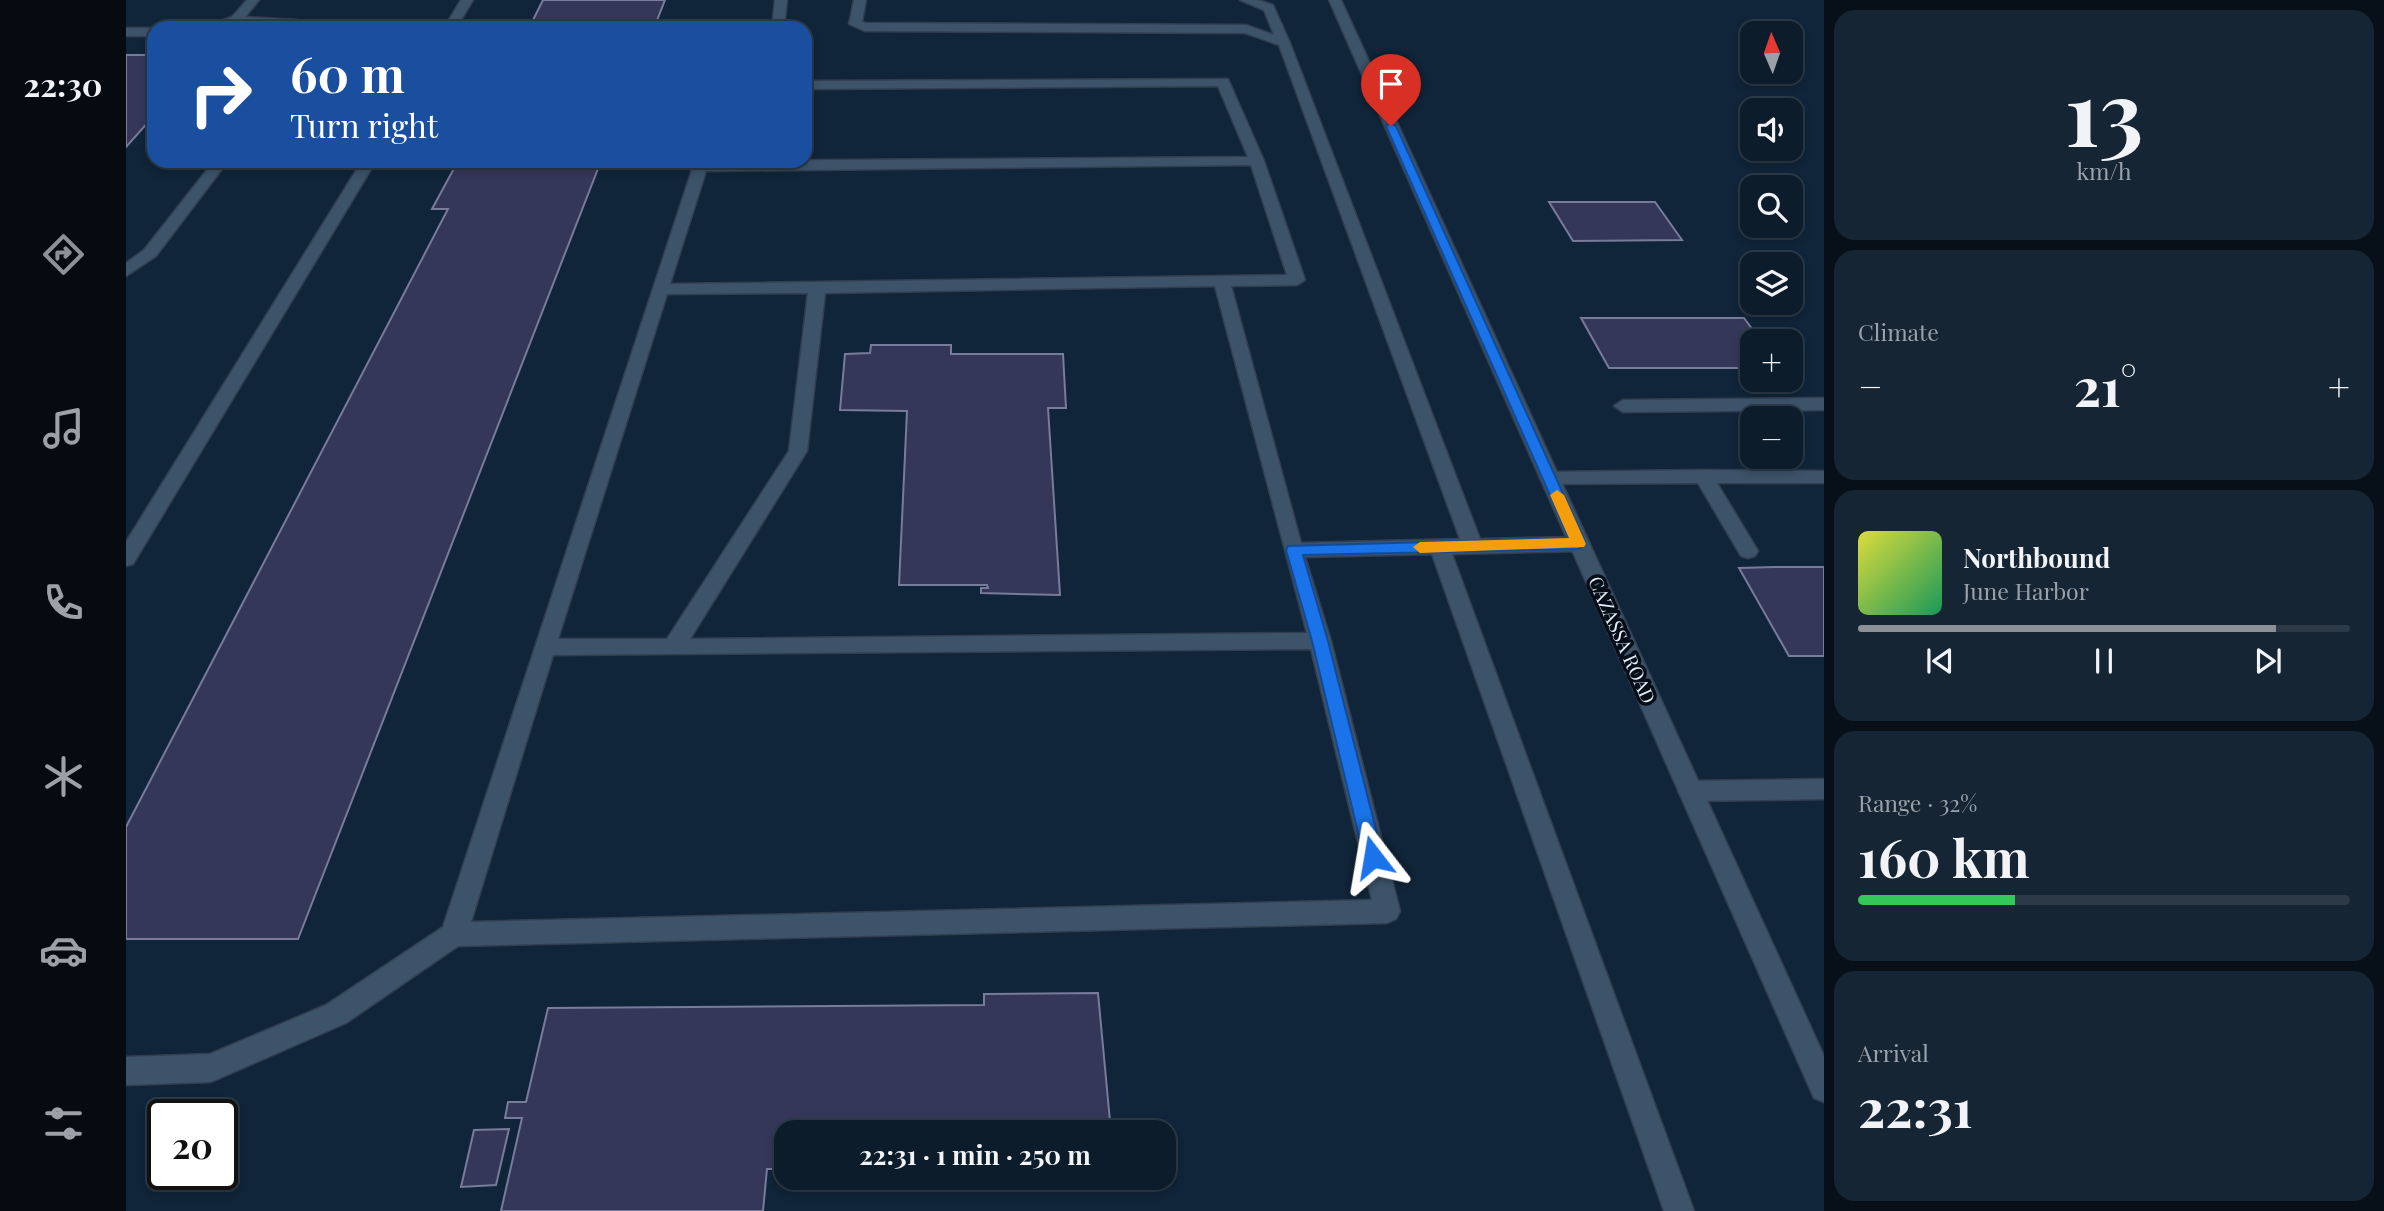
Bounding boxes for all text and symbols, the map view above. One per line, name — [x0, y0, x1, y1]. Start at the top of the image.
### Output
north arrow — [1740, 21, 1802, 84]
map controls — [1740, 21, 1803, 469]
text: 60 m — [290, 40, 405, 105]
icon: right — [175, 49, 266, 140]
text: 13 — [2065, 49, 2143, 170]
pin — [1361, 54, 1421, 126]
text: 22:30 — [23, 62, 103, 105]
icon: arrive — [1372, 65, 1410, 103]
button: sound — [1740, 98, 1803, 161]
text: Turn right — [290, 103, 438, 146]
text: km/h — [2076, 155, 2132, 186]
button: search — [1740, 175, 1803, 238]
icon: directions — [39, 230, 88, 279]
button: layers — [1740, 252, 1803, 315]
text: Climate — [1858, 316, 1939, 347]
button: + — [1740, 329, 1803, 392]
text: 21° — [2074, 351, 2137, 420]
text: − — [1858, 360, 1883, 411]
text: + — [2328, 360, 2350, 411]
icon: music — [39, 404, 88, 453]
button: − — [1740, 406, 1803, 469]
text: Northbound — [1963, 540, 2110, 575]
street label: CAZASSA ROAD — [1583, 572, 1663, 707]
text: June Harbor — [1963, 575, 2089, 606]
icon: phone — [39, 578, 88, 627]
icon: previous — [1921, 642, 1959, 680]
icon: pause — [2085, 642, 2123, 680]
icon: next — [2249, 642, 2287, 680]
icon: climate — [39, 752, 88, 801]
text: Range · 32% — [1858, 787, 1977, 818]
position arrow — [1336, 820, 1410, 894]
text: 160 km — [1858, 822, 2030, 891]
icon: car — [39, 926, 88, 975]
text: Arrival — [1858, 1037, 1929, 1068]
text: 22:31 — [1858, 1072, 1973, 1141]
icon: filters — [39, 1099, 88, 1148]
speed limit sign: 20 — [147, 1099, 238, 1190]
text: 22:31 · 1 min · 250 m — [859, 1137, 1091, 1172]

